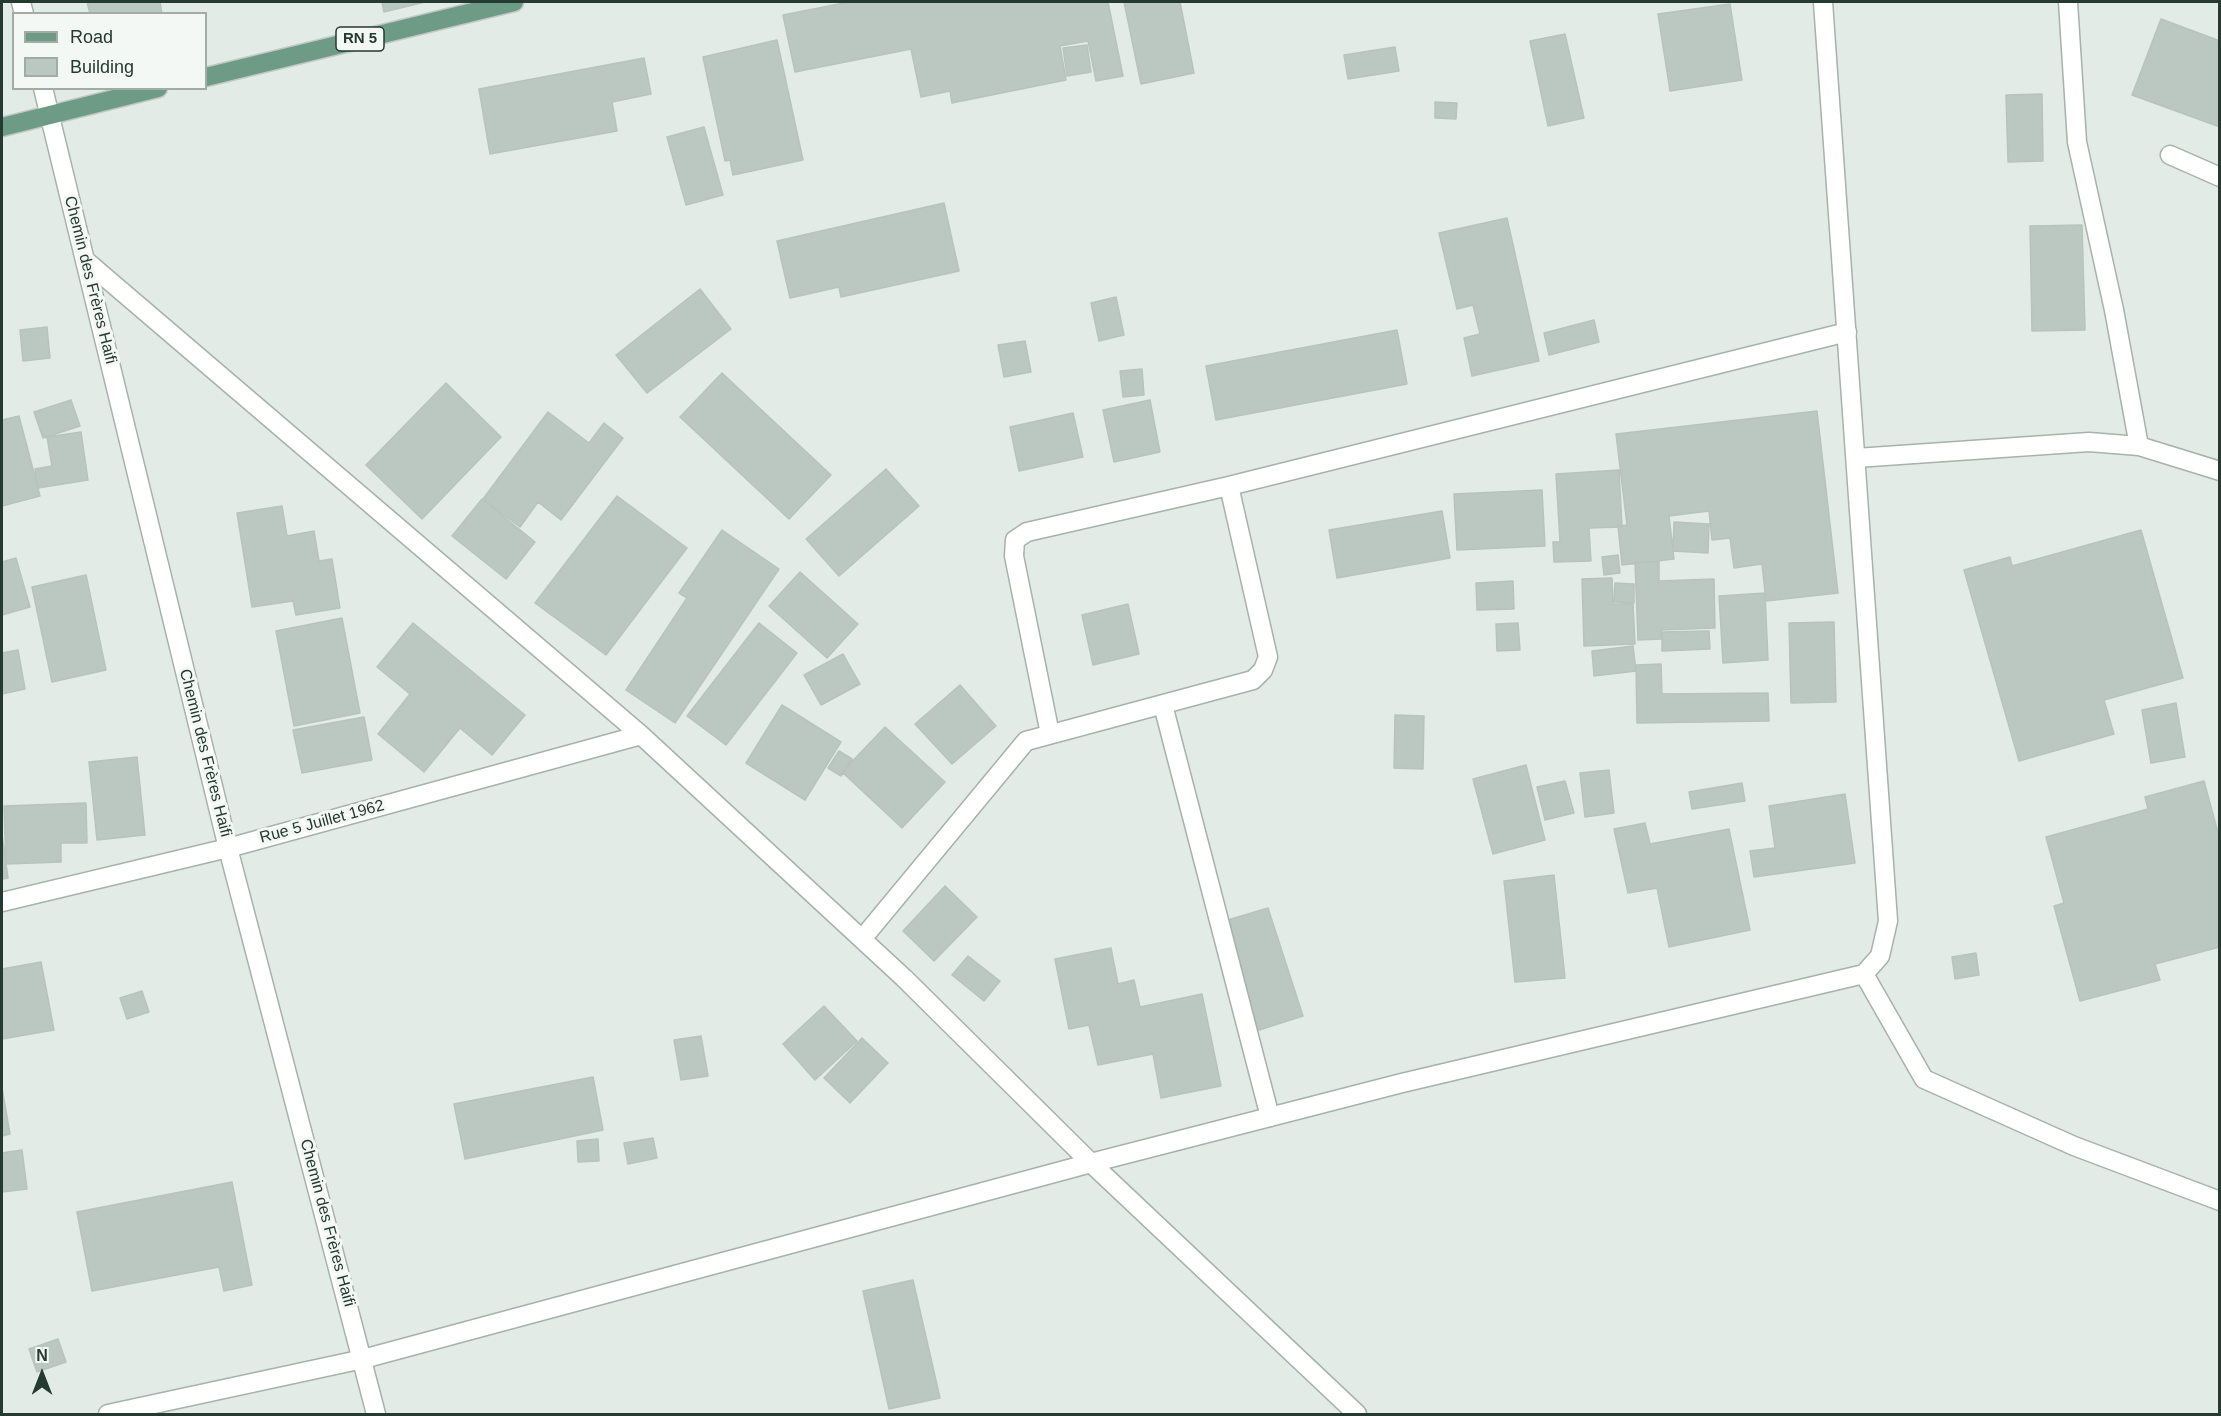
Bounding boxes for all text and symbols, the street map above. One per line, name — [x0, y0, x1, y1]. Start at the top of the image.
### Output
legend — [12, 12, 207, 90]
text: Road — [70, 27, 113, 47]
road number: RN 5 — [336, 27, 384, 51]
text: Building — [70, 57, 134, 77]
street label: Chemin des Frères Haifi — [60, 194, 120, 366]
street label: Chemin des Frères Haifi — [175, 667, 235, 839]
street label: Rue 5 Juillet 1962 — [258, 796, 386, 848]
street label: Chemin des Frères Haifi — [295, 1137, 359, 1309]
north arrow — [12, 1344, 72, 1404]
text: N — [36, 1347, 48, 1364]

